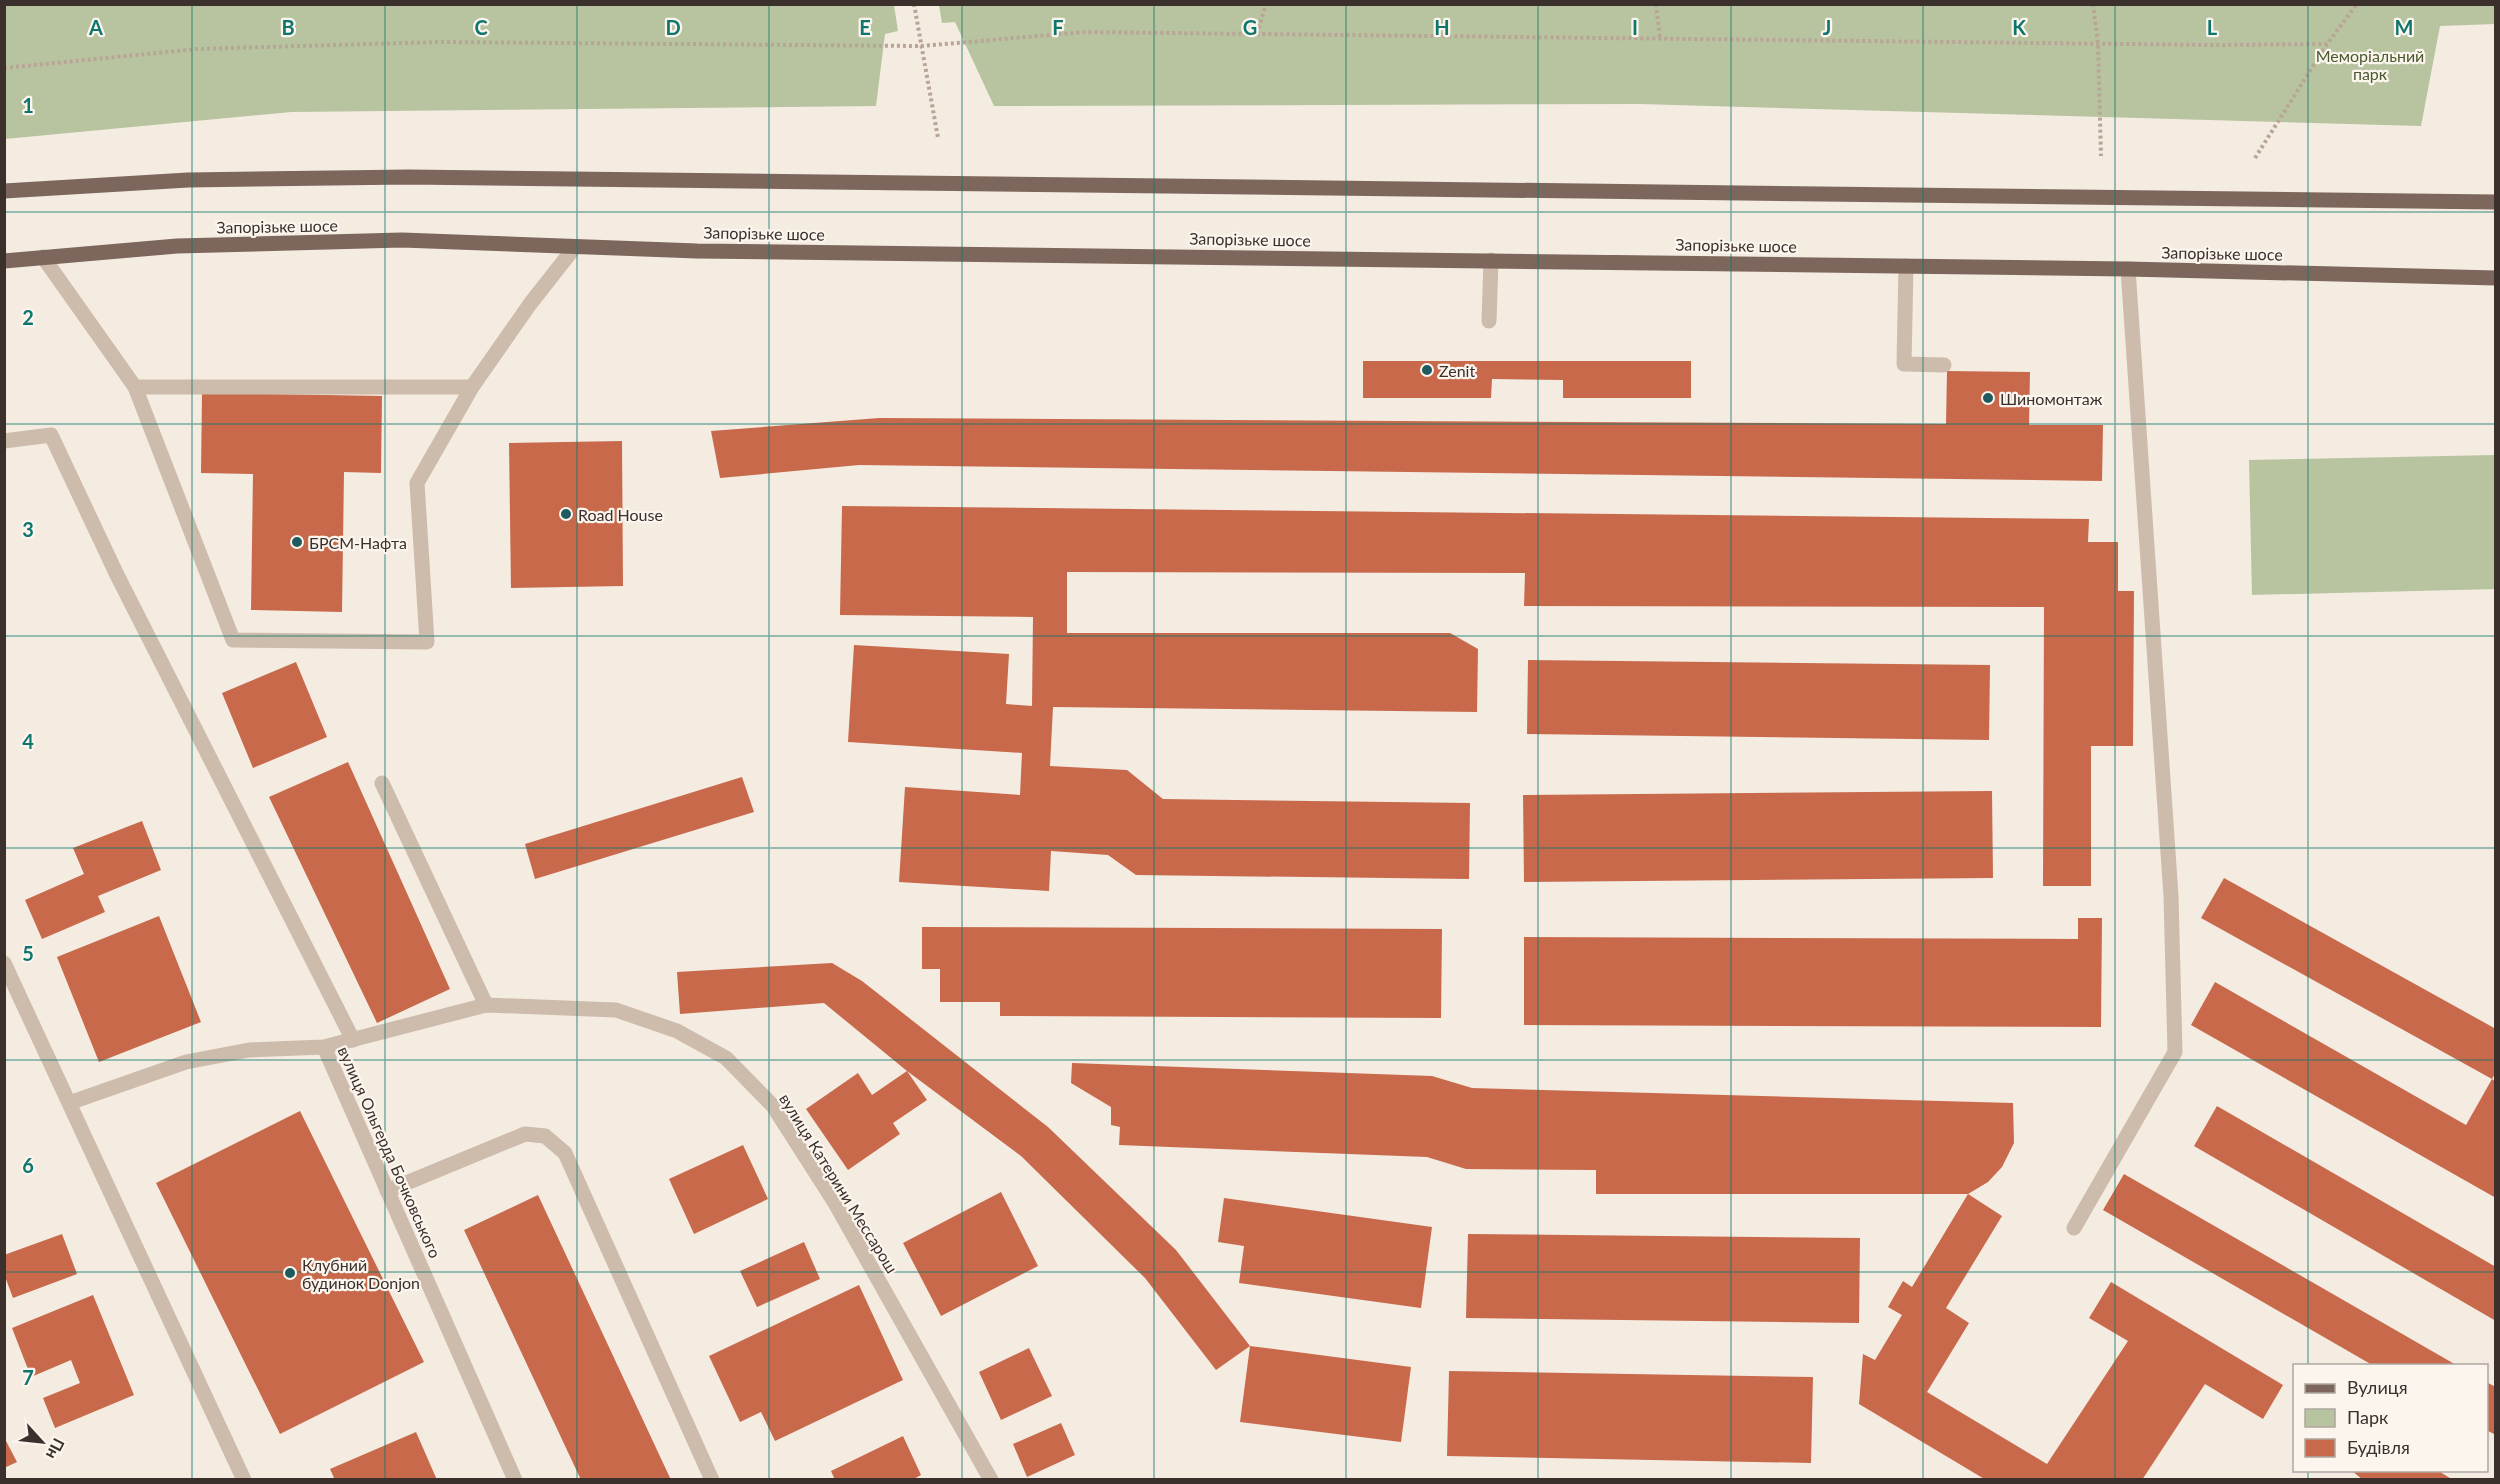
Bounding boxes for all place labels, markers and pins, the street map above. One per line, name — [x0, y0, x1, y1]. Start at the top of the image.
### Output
place label: Zenit — [1439, 361, 1475, 380]
marker: Zenit — [1420, 363, 1434, 377]
place label: Шиномонтаж — [2000, 389, 2103, 408]
marker: Шиномонтаж — [1981, 391, 1995, 405]
place label: Road House — [578, 505, 663, 524]
marker: Road House — [559, 507, 573, 521]
place label: БРСМ-Нафта — [309, 533, 407, 552]
marker: БРСМ-Нафта — [290, 535, 304, 549]
place label: Клубний будинок Donjon — [302, 1255, 420, 1292]
marker: Клубний будинок Donjon — [283, 1266, 297, 1280]

